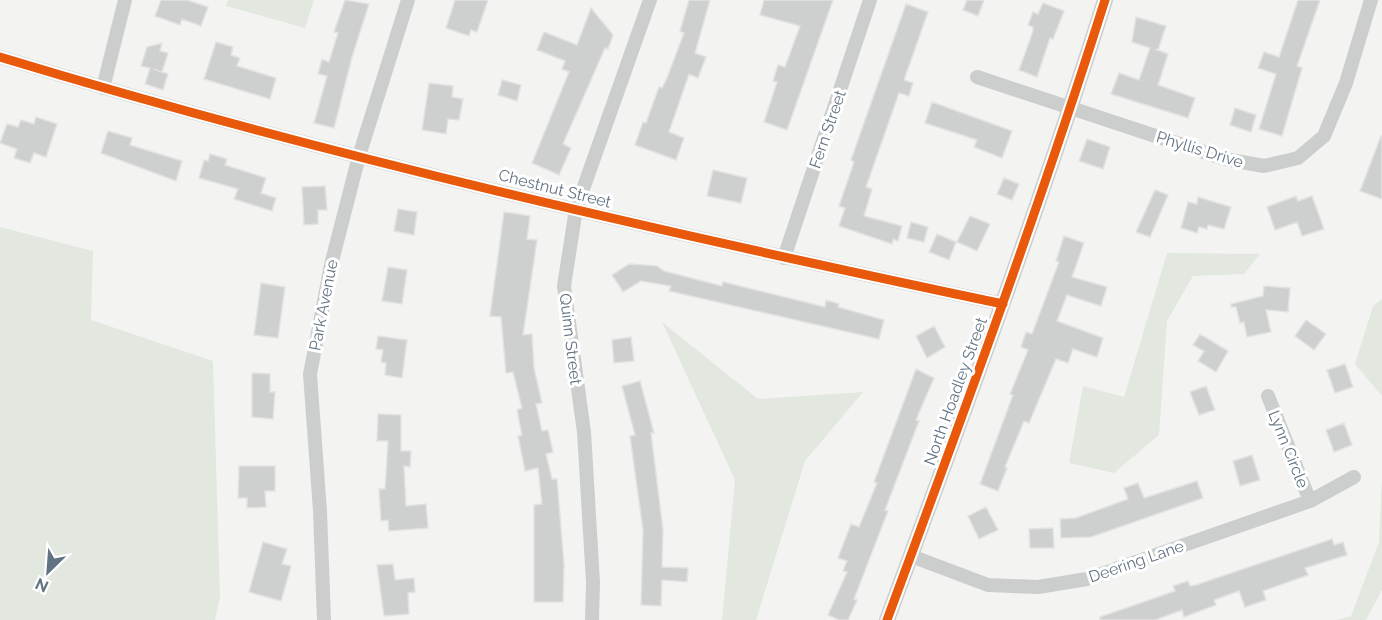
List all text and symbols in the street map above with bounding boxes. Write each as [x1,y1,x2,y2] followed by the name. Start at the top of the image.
[805,87,850,171] street label: Fern Street
[1154,127,1246,172] street label: Phyllis Drive
[497,165,614,212] street label: Chestnut Street
[305,258,342,352] street label: Park Avenue
[555,292,586,387] street label: Quinn Street
[920,314,991,468] street label: North Hoadley Street
[1264,408,1313,491] street label: Lynn Circle
[1086,536,1186,587] street label: Deering Lane
[18,542,78,602] north arrow
[32,574,51,596] text: N

